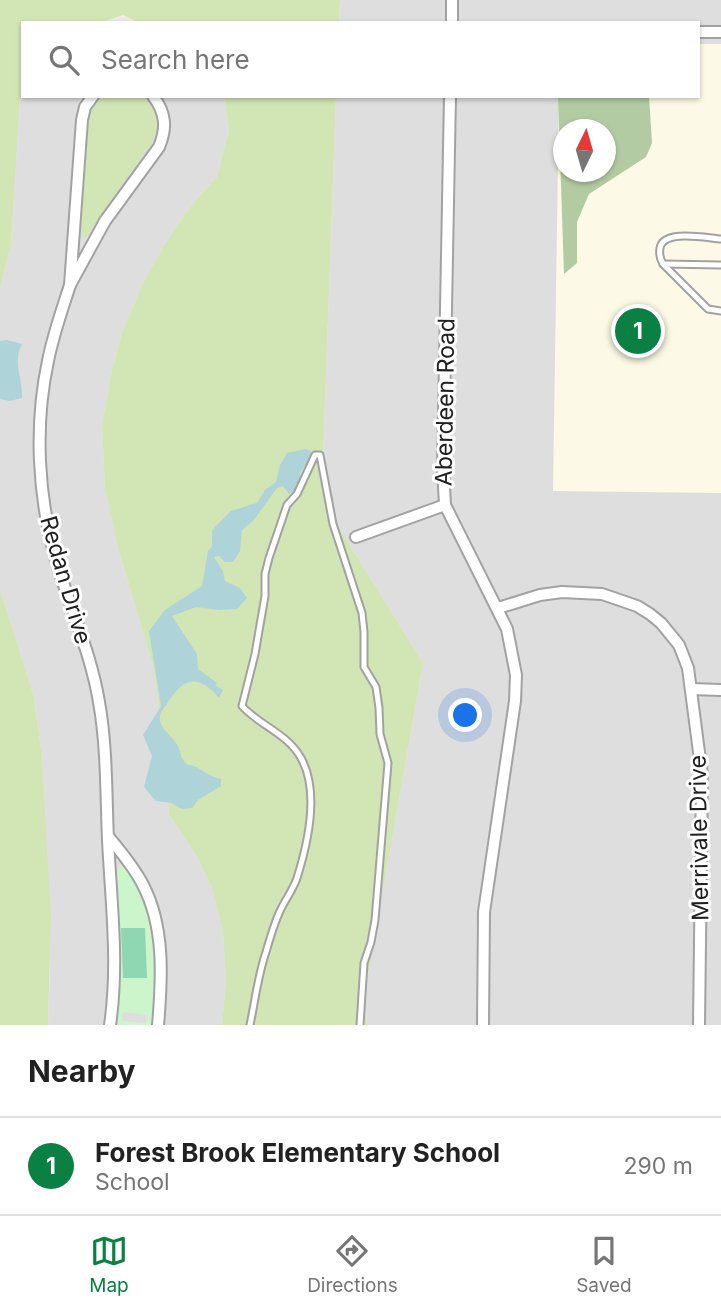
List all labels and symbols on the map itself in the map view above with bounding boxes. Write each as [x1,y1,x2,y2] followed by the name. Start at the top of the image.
[553,119,616,182] north arrow
[615,305,661,357] pin: 1
[430,318,460,486] street label: Aberdeen Road
[34,513,98,647] street label: Redan Drive
[448,698,482,732] your location
[684,755,714,921] street label: Merrivale Drive

